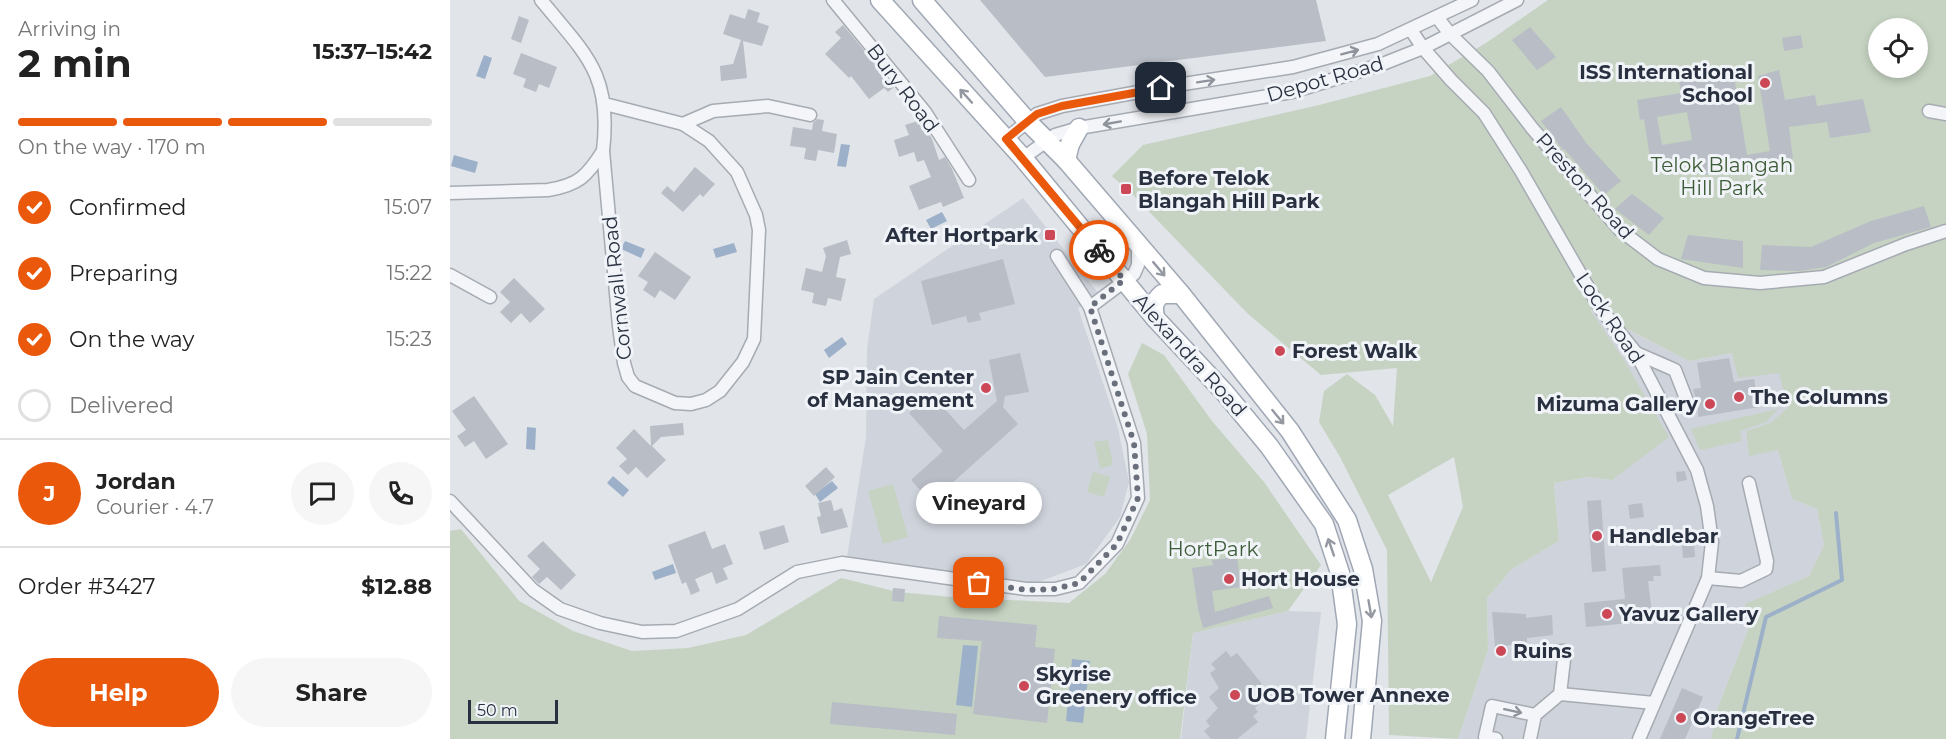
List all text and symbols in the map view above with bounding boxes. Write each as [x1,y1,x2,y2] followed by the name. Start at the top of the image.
[18,17,121,41] text: Arriving in
[1868,18,1928,78] map controls
[1868,18,1928,78] button: locate
[313,38,432,65] text: 15:37–15:42
[18,39,132,87] text: 2 min
[862,39,944,137] street label: Bury Road
[1340,46,1359,57] one-way arrow
[1264,51,1386,107] street label: Depot Road
[1579,60,1753,107] place label: ISS International School
[1135,62,1186,113] pin
[1144,71,1177,104] icon: home
[1196,75,1216,86] one-way arrow
[1758,76,1772,90] marker: ISS International School
[959,89,973,104] one-way arrow
[1102,118,1122,129] one-way arrow
[1531,128,1639,244] street label: Preston Road
[18,135,206,159] text: On the way · 170 m
[1651,153,1793,200] park label: Telok Blangah Hill Park
[1138,166,1320,213] place label: Before Telok Blangah Hill Park
[1119,182,1133,196] marker: Before Telok Blangah Hill Park
[18,191,51,224] icon: check
[69,194,186,221] text: Confirmed
[384,195,432,219] text: 15:07
[598,215,636,361] street label: Cornwall Road
[1069,220,1129,280] courier
[884,223,1039,247] place label: After Hortpark
[1043,228,1057,242] marker: After Hortpark
[1083,234,1116,267] icon: bike
[18,257,51,290] icon: check
[69,260,178,287] text: Preparing
[387,261,432,285] text: 15:22
[1152,261,1166,276] one-way arrow
[1571,268,1649,368] street label: Lock Road
[1128,288,1252,422] street label: Alexandra Road
[18,323,51,356] icon: check
[69,326,194,353] text: On the way
[387,327,432,351] text: 15:23
[1292,339,1418,363] place label: Forest Walk
[1273,344,1287,358] marker: Forest Walk
[807,365,974,412] place label: SP Jain Center of Management
[979,381,993,395] marker: SP Jain Center of Management
[1751,385,1888,409] place label: The Columns
[1732,390,1746,404] marker: The Columns
[69,392,174,419] text: Delivered
[1536,392,1699,416] place label: Mizuma Gallery
[1703,397,1717,411] marker: Mizuma Gallery
[1272,408,1285,424] one-way arrow
[291,462,354,525] button: chat
[369,462,432,525] button: phone
[96,468,176,495] text: Jordan
[44,480,55,507] text: J
[916,481,1042,523] callout: Vineyard
[932,491,1026,515] text: Vineyard
[96,495,214,519] text: Courier · 4.7
[1609,524,1719,548] place label: Handlebar
[1590,529,1604,543] marker: Handlebar
[1168,537,1258,561] park label: HortPark
[1325,538,1336,556] one-way arrow
[953,557,1004,608] pin
[962,566,995,599] icon: bag
[1241,567,1360,591] place label: Hort House
[1222,572,1236,586] marker: Hort House
[18,573,155,600] text: Order #3427
[361,573,432,600] text: $12.88
[1365,598,1376,618] one-way arrow
[1618,602,1760,626] place label: Yavuz Gallery
[1600,607,1614,621] marker: Yavuz Gallery
[1513,639,1572,663] place label: Ruins
[1494,644,1508,658] marker: Ruins
[18,658,219,727] button: Help
[231,658,432,727] button: Share
[1036,662,1197,709] place label: Skyrise Greenery office
[1017,679,1031,693] marker: Skyrise Greenery office
[1247,683,1450,707] place label: UOB Tower Annexe
[1228,688,1242,702] marker: UOB Tower Annexe
[468,697,558,724] scale bar
[477,701,518,720] text: 50 m
[1504,705,1523,717] one-way arrow
[1693,706,1815,730] place label: OrangeTree
[1674,711,1688,725] marker: OrangeTree

